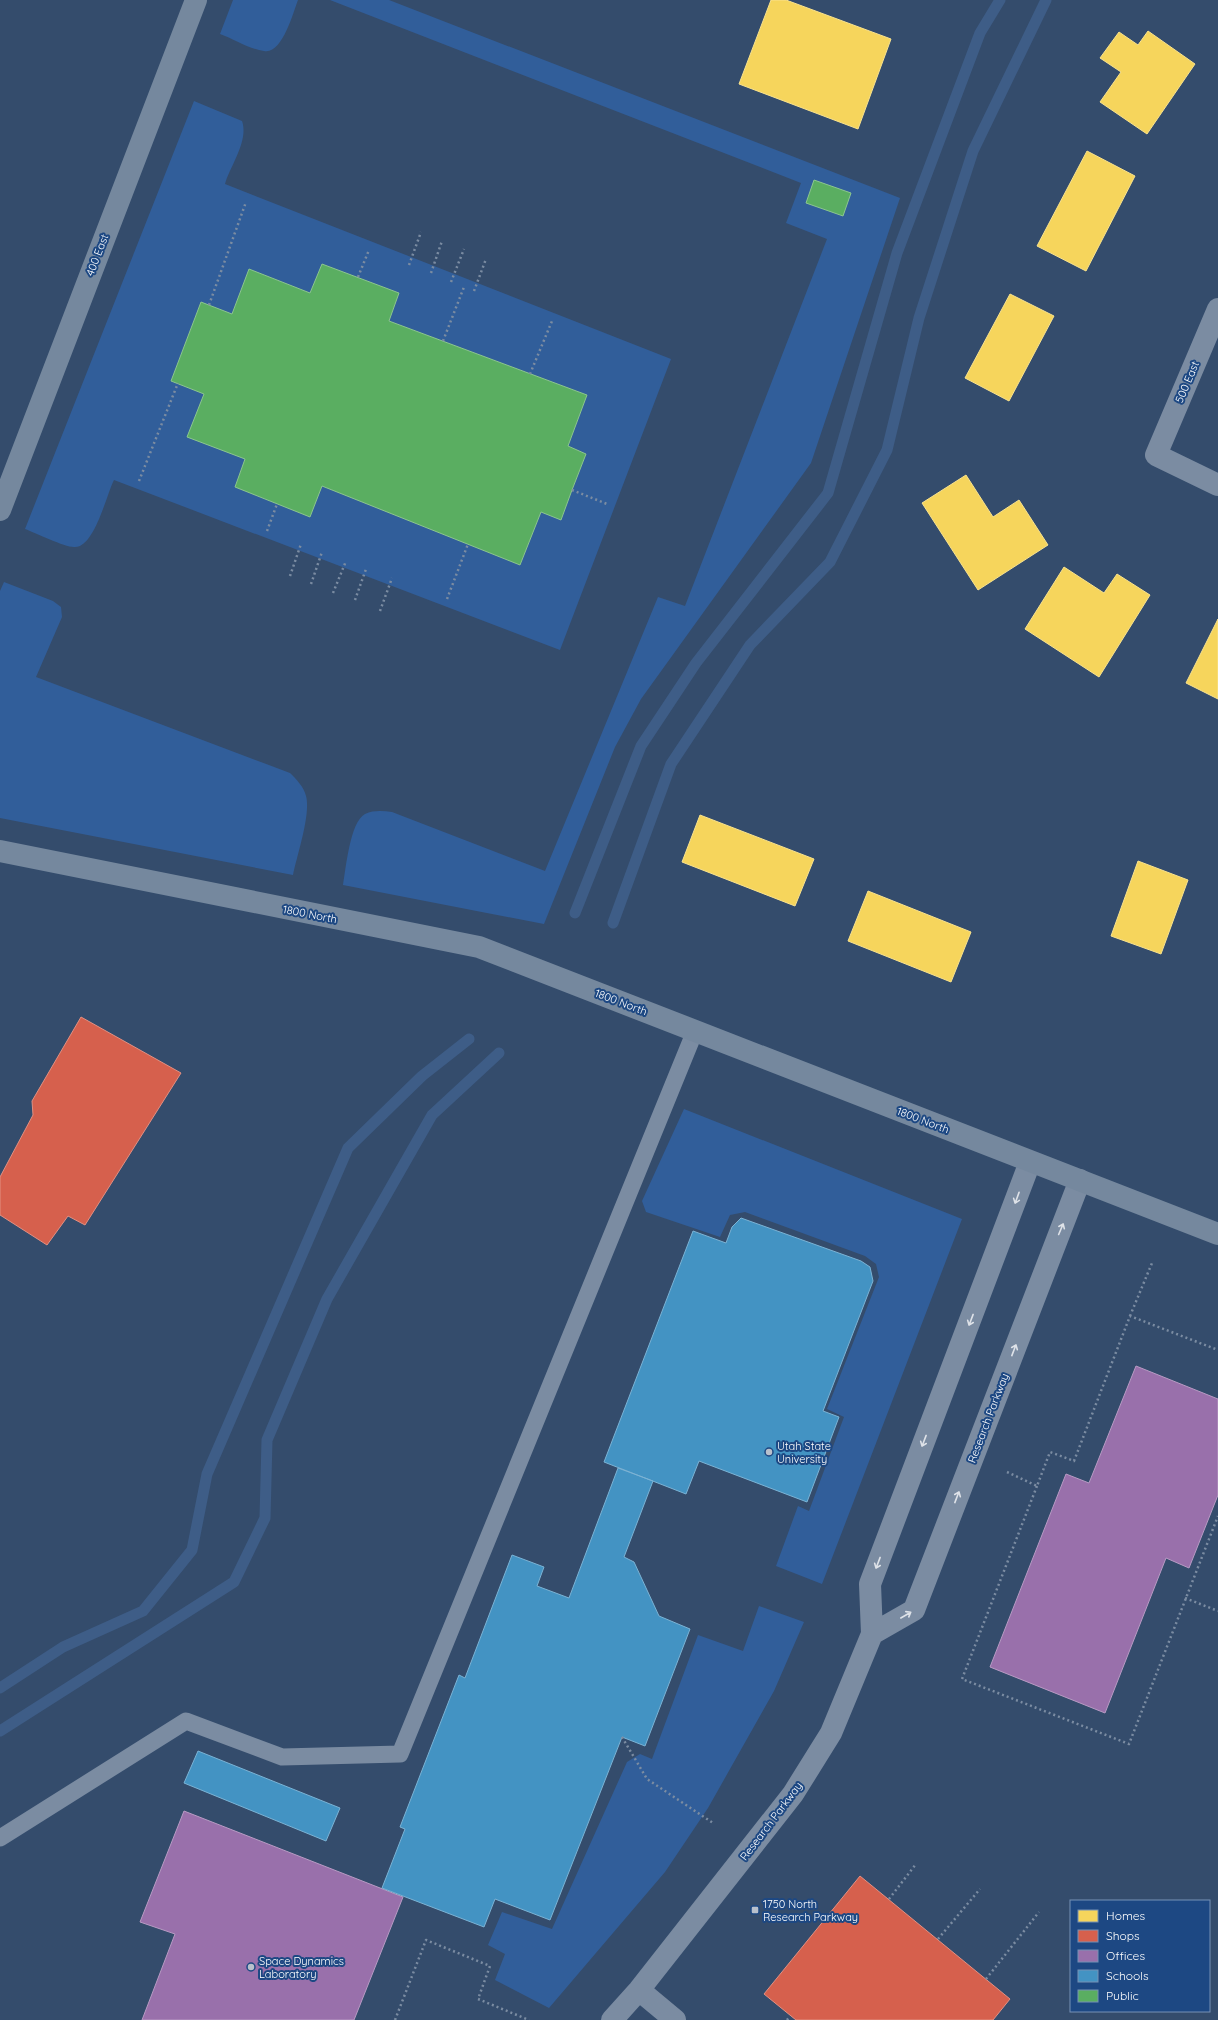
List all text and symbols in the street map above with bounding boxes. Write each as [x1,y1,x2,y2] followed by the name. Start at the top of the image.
[83,232,111,278] street label: 400 East
[1172,359,1202,405] street label: 500 East
[282,902,338,926] street label: 1800 North
[593,986,649,1018] street label: 1800 North
[895,1104,951,1136] street label: 1800 North
[1013,1192,1020,1205] one-way arrow
[1058,1223,1066,1235] one-way arrow
[966,1313,974,1325] one-way arrow
[1011,1344,1019,1356] one-way arrow
[964,1371,1012,1465] street label: Research Parkway
[920,1435,928,1447] one-way arrow
[777,1439,831,1466] place label: Utah State University
[764,1447,774,1457] marker: Utah State University
[954,1492,962,1504] one-way arrow
[873,1556,881,1568] one-way arrow
[900,1610,912,1618] one-way arrow
[737,1779,805,1863] street label: Research Parkway
[763,1897,858,1924] place label: 1750 North Research Parkway
[1070,1900,1210,2012] legend
[750,1905,760,1915] marker: 1750 North Research Parkway
[1106,1908,1146,1923] text: Homes
[1106,1928,1140,1943] text: Shops
[1106,1948,1145,1963] text: Offices
[259,1954,344,1981] place label: Space Dynamics Laboratory
[246,1962,256,1972] marker: Space Dynamics Laboratory
[1106,1968,1149,1983] text: Schools
[1106,1988,1139,2003] text: Public

